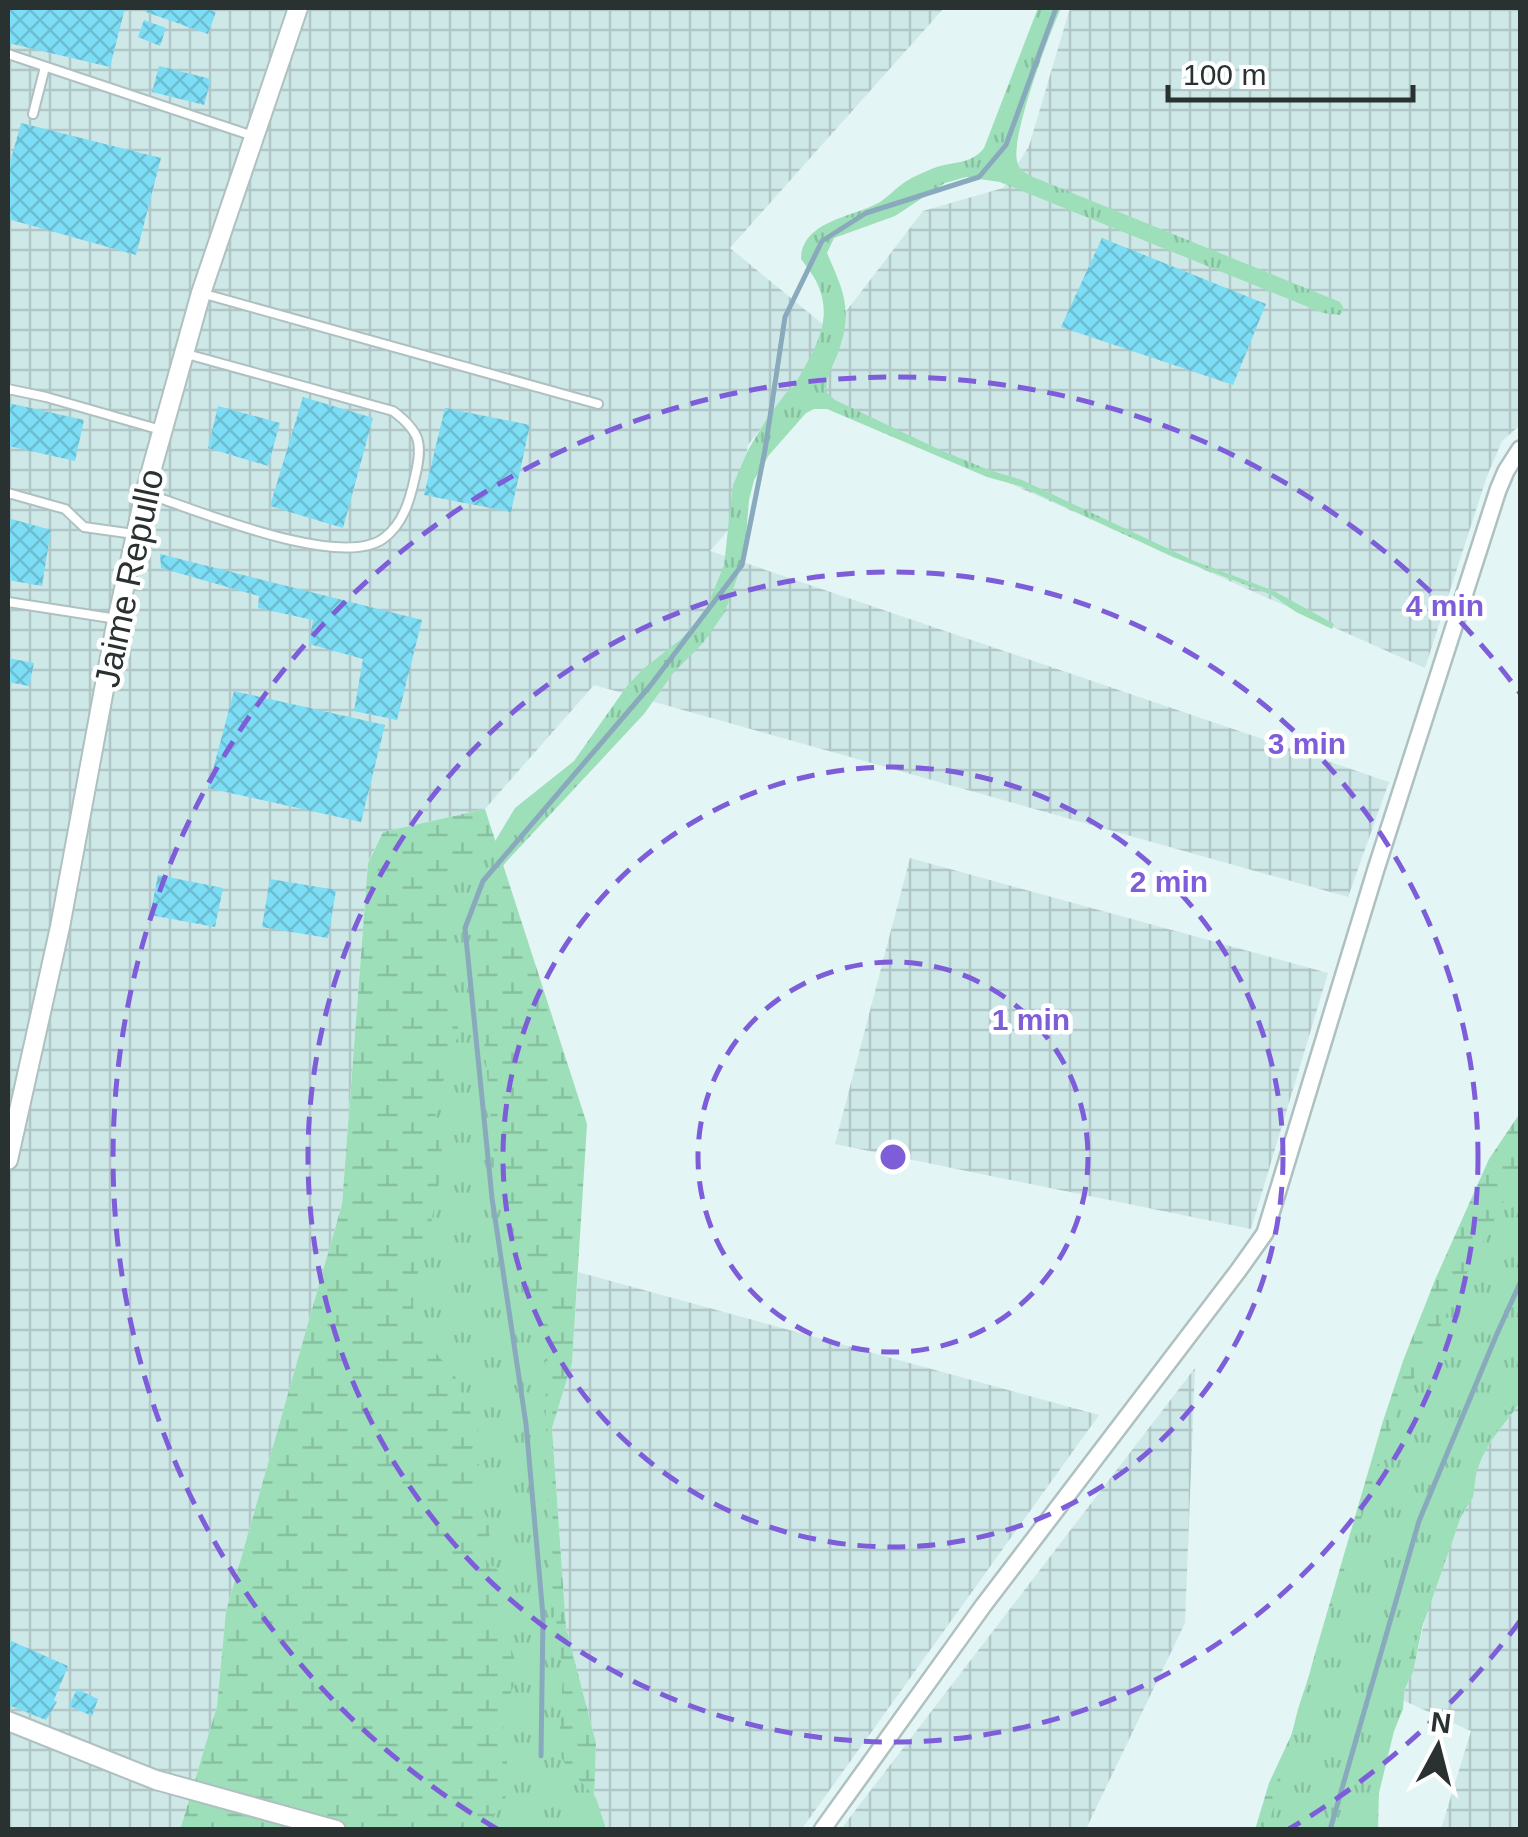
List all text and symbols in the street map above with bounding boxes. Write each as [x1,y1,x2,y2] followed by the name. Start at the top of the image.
[1168,40,1413,102] scale bar
[1183,58,1266,91] text: 100 m
[86,465,171,690] street label: Jaime Repullo
[1406,589,1484,622] text: 4 min
[1268,727,1346,760] text: 3 min
[1130,865,1208,898] text: 2 min
[992,1003,1070,1036] text: 1 min
[875,1139,911,1175] centre of rings
[1388,1697,1488,1797] north arrow
[1429,1706,1453,1739] text: N

